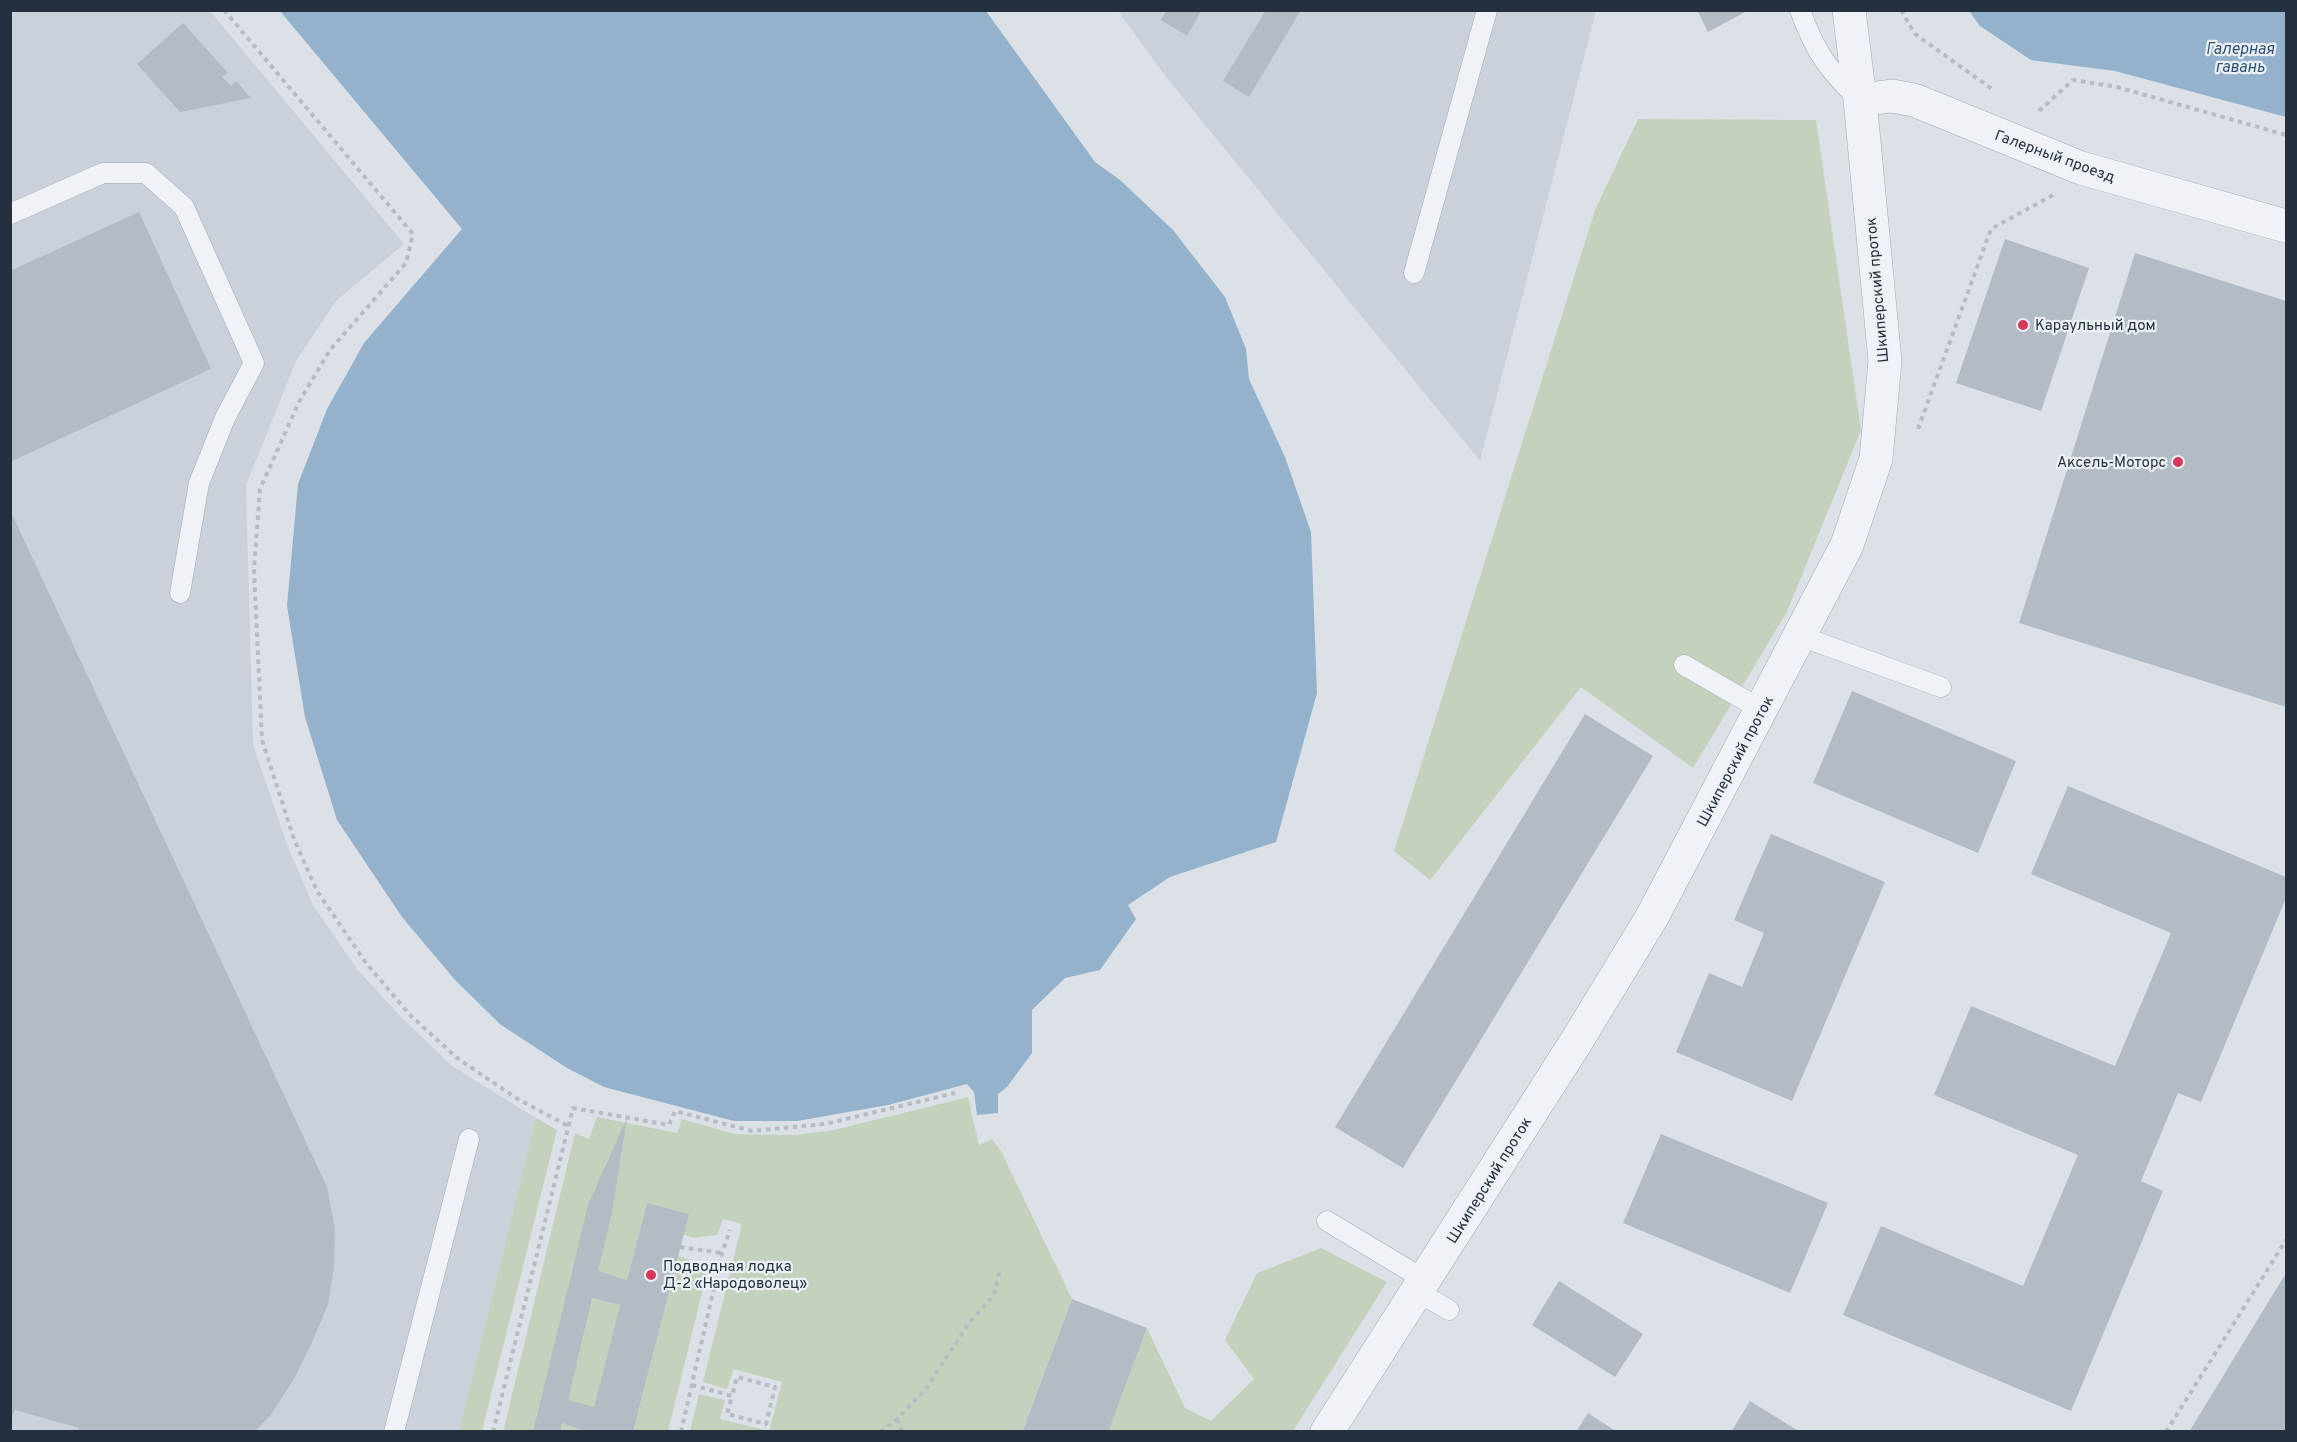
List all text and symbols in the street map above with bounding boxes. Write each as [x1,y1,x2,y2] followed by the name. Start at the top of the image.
[2206,40,2275,78] water label: Галерная гавань
[1992,127,2117,188] street label: Галерный проезд
[1863,216,1894,363] street label: Шкиперский проток
[2035,317,2156,336] place label: Караульный дом
[2016,318,2030,332] marker: Караульный дом
[2057,454,2166,473] place label: Аксель-Моторс
[2171,455,2185,469] marker: Аксель-Моторс
[1694,693,1779,831] street label: Шкиперский проток
[1444,1114,1537,1248] street label: Шкиперский проток
[663,1258,807,1294] place label: Подводная лодка Д-2 «Народоволец»
[644,1268,658,1282] marker: Подводная лодка Д-2 «Народоволец»

